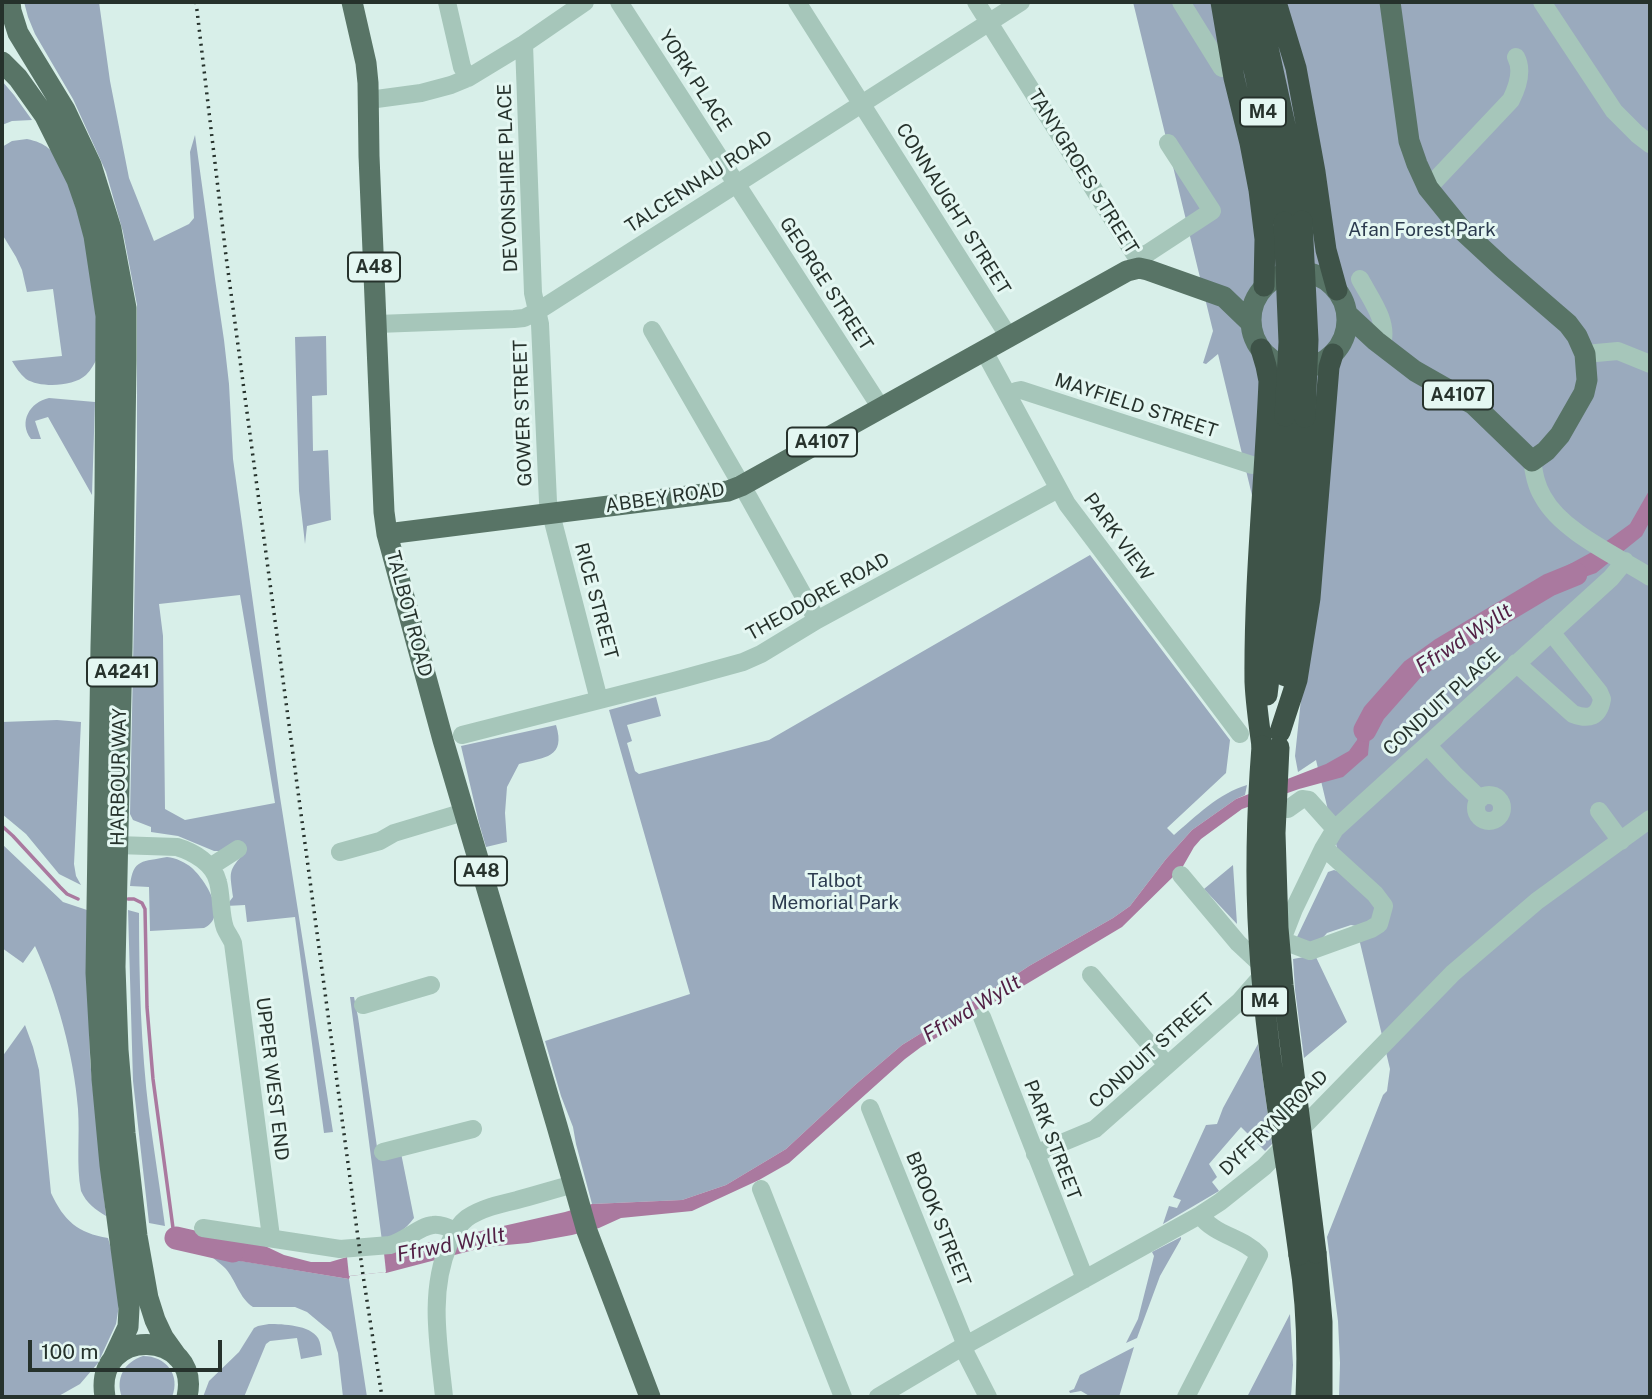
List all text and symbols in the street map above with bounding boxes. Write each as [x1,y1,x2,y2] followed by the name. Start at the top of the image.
[654,26,736,136] street label: YORK PLACE
[493,83,523,273] street label: DEVONSHIRE PLACE
[1023,85,1143,259] street label: TANYGROES STREET
[1240,98,1286,127] road number: M4
[891,119,1015,299] street label: CONNAUGHT STREET
[621,126,777,238] street label: TALCENNAU ROAD
[774,213,878,355] street label: GEORGE STREET
[1348,219,1496,241] park label: Afan Forest Park
[348,253,400,282] road number: A48
[509,339,537,487] street label: GOWER STREET
[1052,369,1220,443] street label: MAYFIELD STREET
[1423,380,1493,410] road number: A4107
[787,428,857,457] road number: A4107
[604,478,726,518] street label: ABBEY ROAD
[1079,489,1157,585] street label: PARK VIEW
[570,540,622,662] street label: RICE STREET
[742,548,894,646] street label: THEODORE ROAD
[381,549,437,679] street label: TALBOT ROAD
[1411,599,1517,679] water label: Ffrwd Wyllt
[1379,643,1505,761] street label: CONDUIT PLACE
[87,658,157,686] road number: A4241
[106,708,132,846] street label: HARBOUR WAY
[455,856,507,886] road number: A48
[771,870,899,914] park label: Talbot Memorial Park
[918,970,1026,1048] water label: Ffrwd Wyllt
[1242,986,1288,1016] road number: M4
[1085,989,1219,1113] street label: CONDUIT STREET
[251,996,293,1162] street label: UPPER WEST END
[1215,1065,1333,1181] street label: DYFFRYN ROAD
[1019,1077,1085,1203] street label: PARK STREET
[901,1149,975,1289] street label: BROOK STREET
[395,1222,507,1268] water label: Ffrwd Wyllt
[32,1326,226,1370] scale bar
[41,1339,98,1364] text: 100 m

